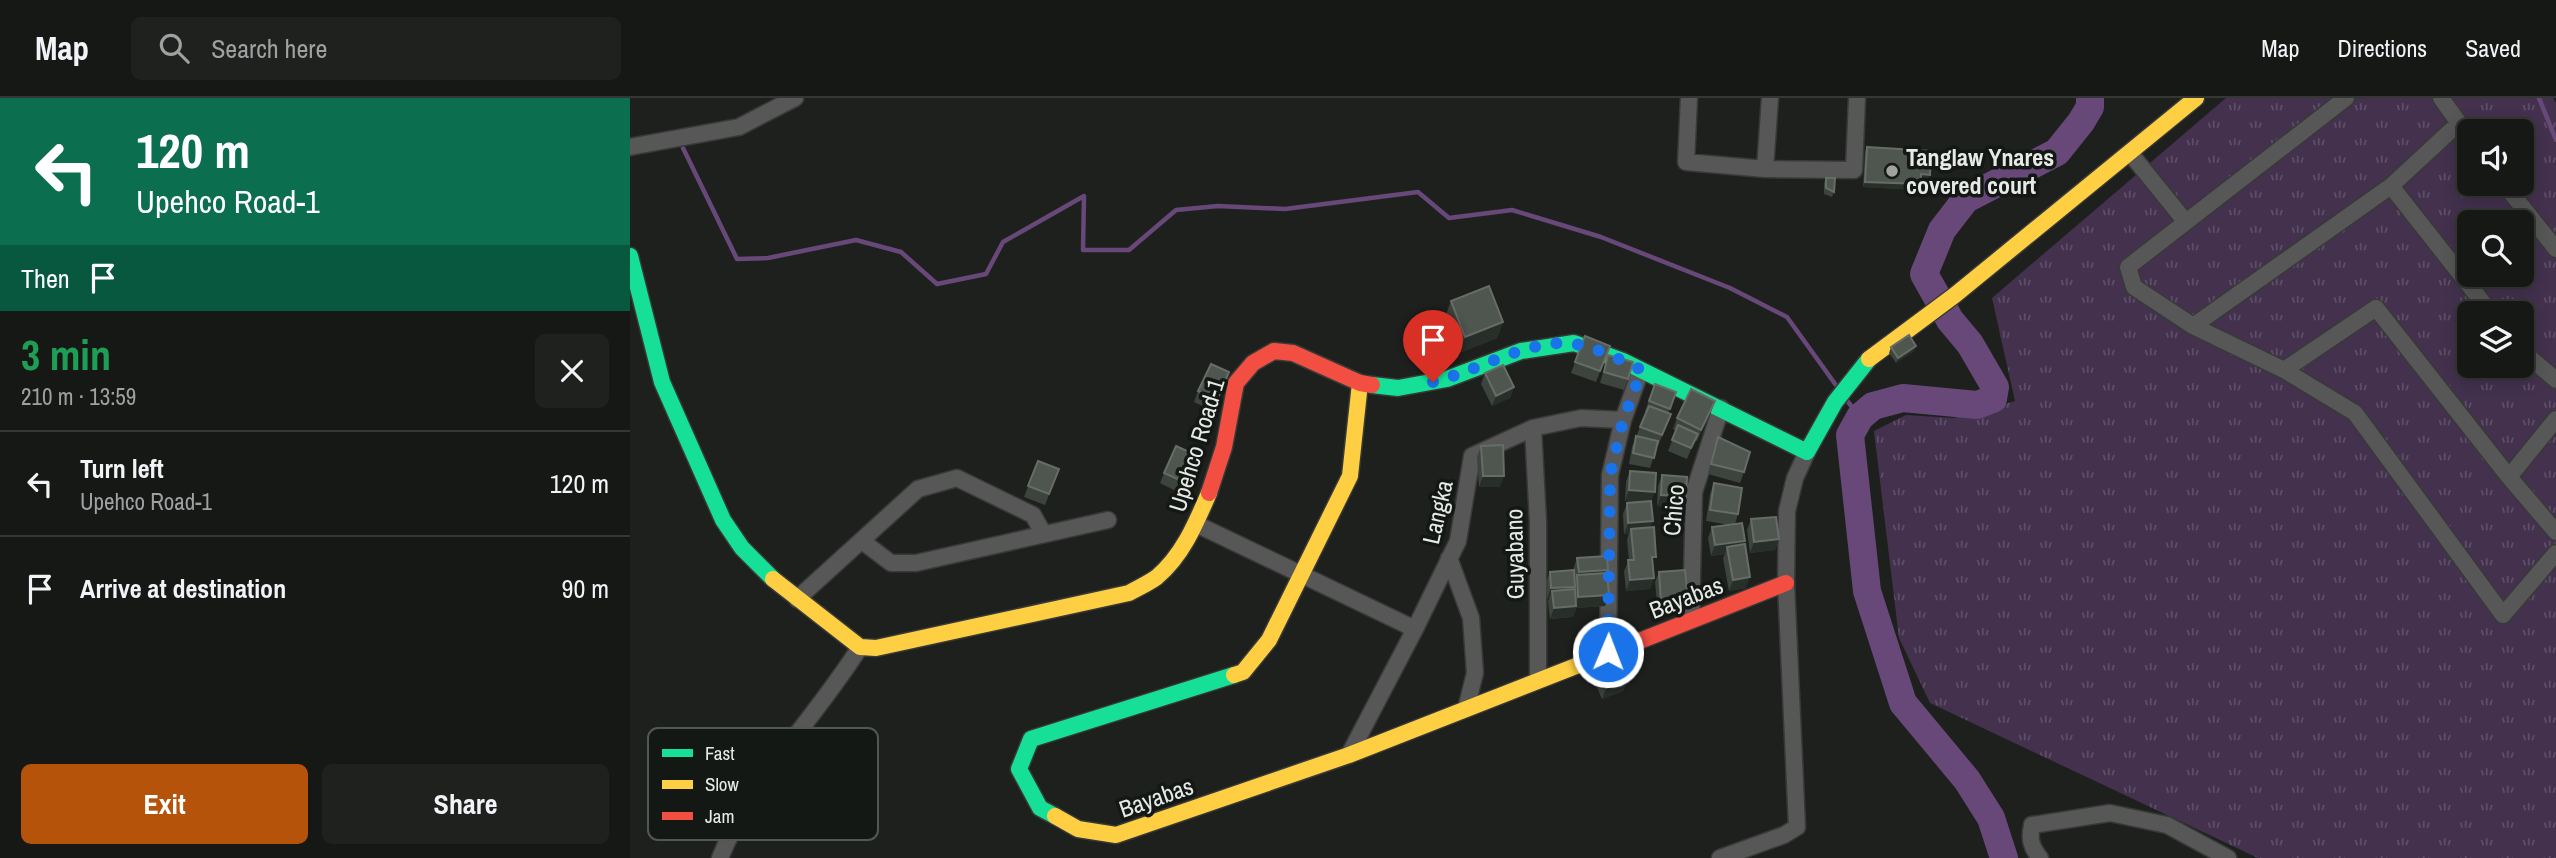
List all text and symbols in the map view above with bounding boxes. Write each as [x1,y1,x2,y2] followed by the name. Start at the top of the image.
[131,17,621,80] search box
[35,26,89,70] text: Map
[155,29,193,67] icon: search
[211,31,327,66] text: Search here
[2261,32,2299,64] text: Map
[2337,32,2427,64] text: Directions
[2465,32,2521,64] text: Saved
[136,117,250,183] text: 120 m
[2457,119,2534,378] map controls
[2457,119,2534,196] button: sound
[21,126,112,217] icon: left
[1906,141,2054,201] place label: Tanglaw Ynares covered court
[1884,163,1900,179] marker: Tanglaw Ynares covered court
[136,180,320,223] text: Upehco Road-1
[2457,210,2534,287] button: search
[84,259,122,297] icon: arrive
[21,261,70,296] text: Then
[2457,301,2534,378] button: layers
[1403,310,1463,382] pin
[1414,321,1452,359] icon: arrive
[21,327,111,383] text: 3 min
[535,334,609,408] button: close
[1161,374,1231,516] street label: Upehco Road-1
[21,381,136,412] text: 210 m · 13:59
[80,451,164,486] text: Turn left
[21,465,59,503] icon: left
[550,466,609,501] text: 120 m
[1414,477,1460,547] street label: Langka
[1655,483,1691,537] street label: Chico
[80,486,212,517] text: Upehco Road-1
[1497,508,1531,600] street label: Guyabano
[1645,568,1727,626] street label: Bayabas
[21,570,59,608] icon: arrive
[80,571,286,606] text: Arrive at destination
[562,571,609,606] text: 90 m
[1571,615,1645,689] position arrow
[648,728,878,840] legend
[705,740,735,766] text: Fast
[21,764,308,844] button: Exit
[322,764,609,844] button: Share
[1115,769,1197,825] street label: Bayabas
[705,771,740,797] text: Slow
[705,803,734,829] text: Jam

